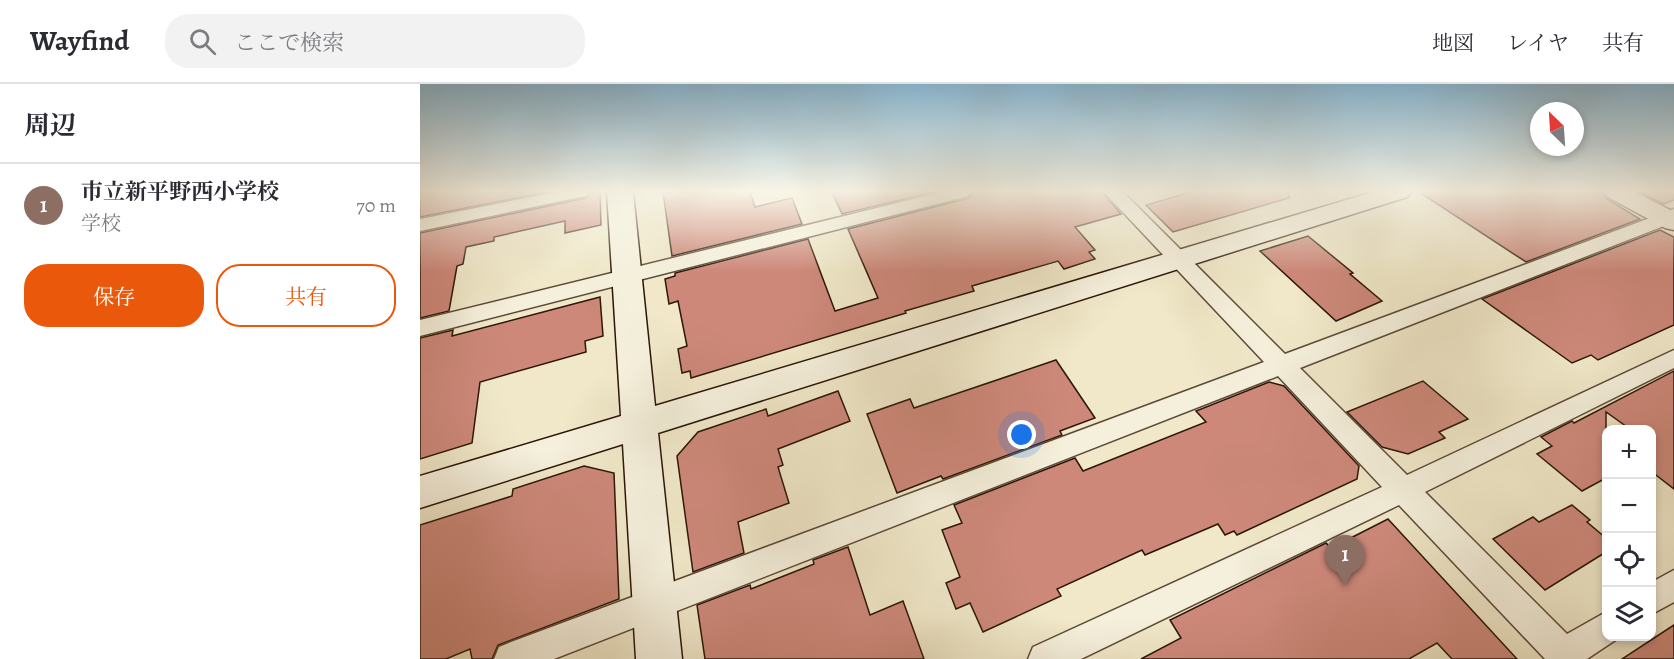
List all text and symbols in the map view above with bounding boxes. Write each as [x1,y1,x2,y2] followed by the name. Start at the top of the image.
[165,14,585,68] search box
[30,22,129,60] text: Wayfind
[186,25,219,58] icon: search
[234,28,344,58] text: ここで検索
[1432,29,1474,57] text: 地図
[1507,29,1569,57] text: レイヤ
[1602,29,1644,57] text: 共有
[1530,102,1584,156] north arrow
[24,108,76,143] text: 周辺
[81,177,279,207] text: 市立新平野西小学校
[40,192,47,219] text: 1
[356,192,396,219] text: 70 m
[81,210,121,237] text: 学校
[24,264,204,327] button: 保存
[216,264,396,327] button: 共有
[1007,420,1036,449] your location
[1602,425,1656,641] map controls
[1602,425,1656,479] button: +
[1602,479,1656,533] button: −
[1602,533,1656,587] button: locate
[1326,536,1364,585] pin: 1
[1602,587,1656,641] button: layers

